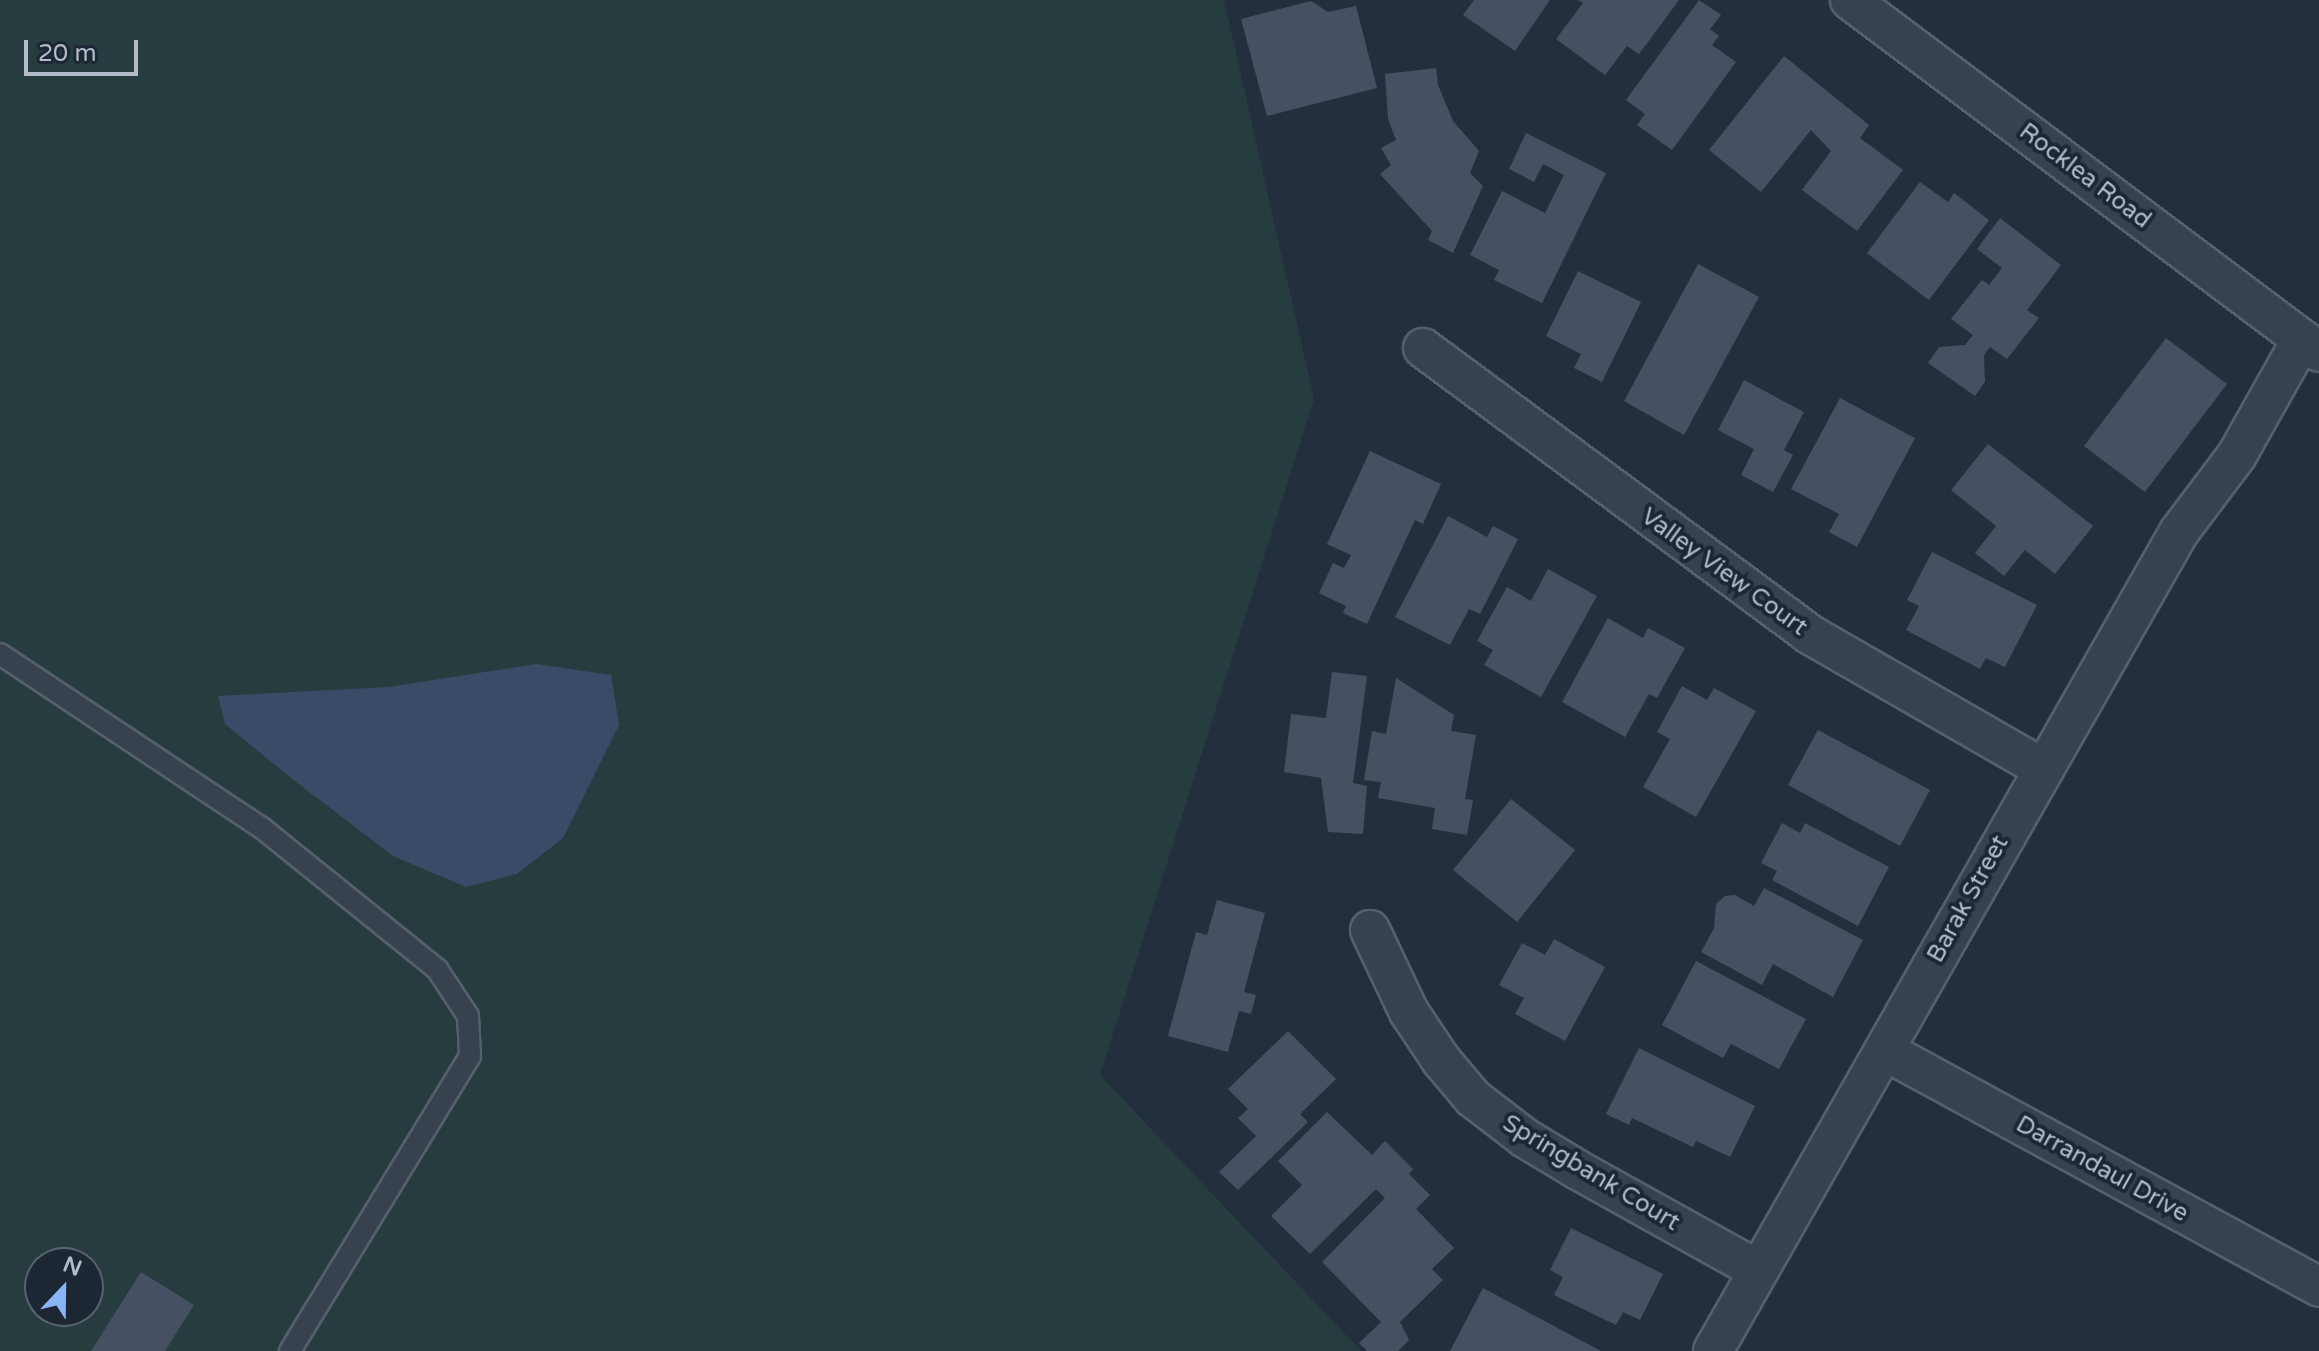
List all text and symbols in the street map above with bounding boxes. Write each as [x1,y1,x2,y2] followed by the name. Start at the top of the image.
[28,24,142,74] scale bar
[38,39,96,68] text: 20 m
[2014,117,2156,235] street label: Rocklea Road
[1635,502,1813,642] street label: Valley View Court
[1921,830,2015,968] street label: Barak Street
[1497,1109,1685,1237] street label: Springbank Court
[2011,1110,2193,1228] street label: Darrandaul Drive
[24,1247,104,1327] north arrow
[59,1251,85,1282] text: N

